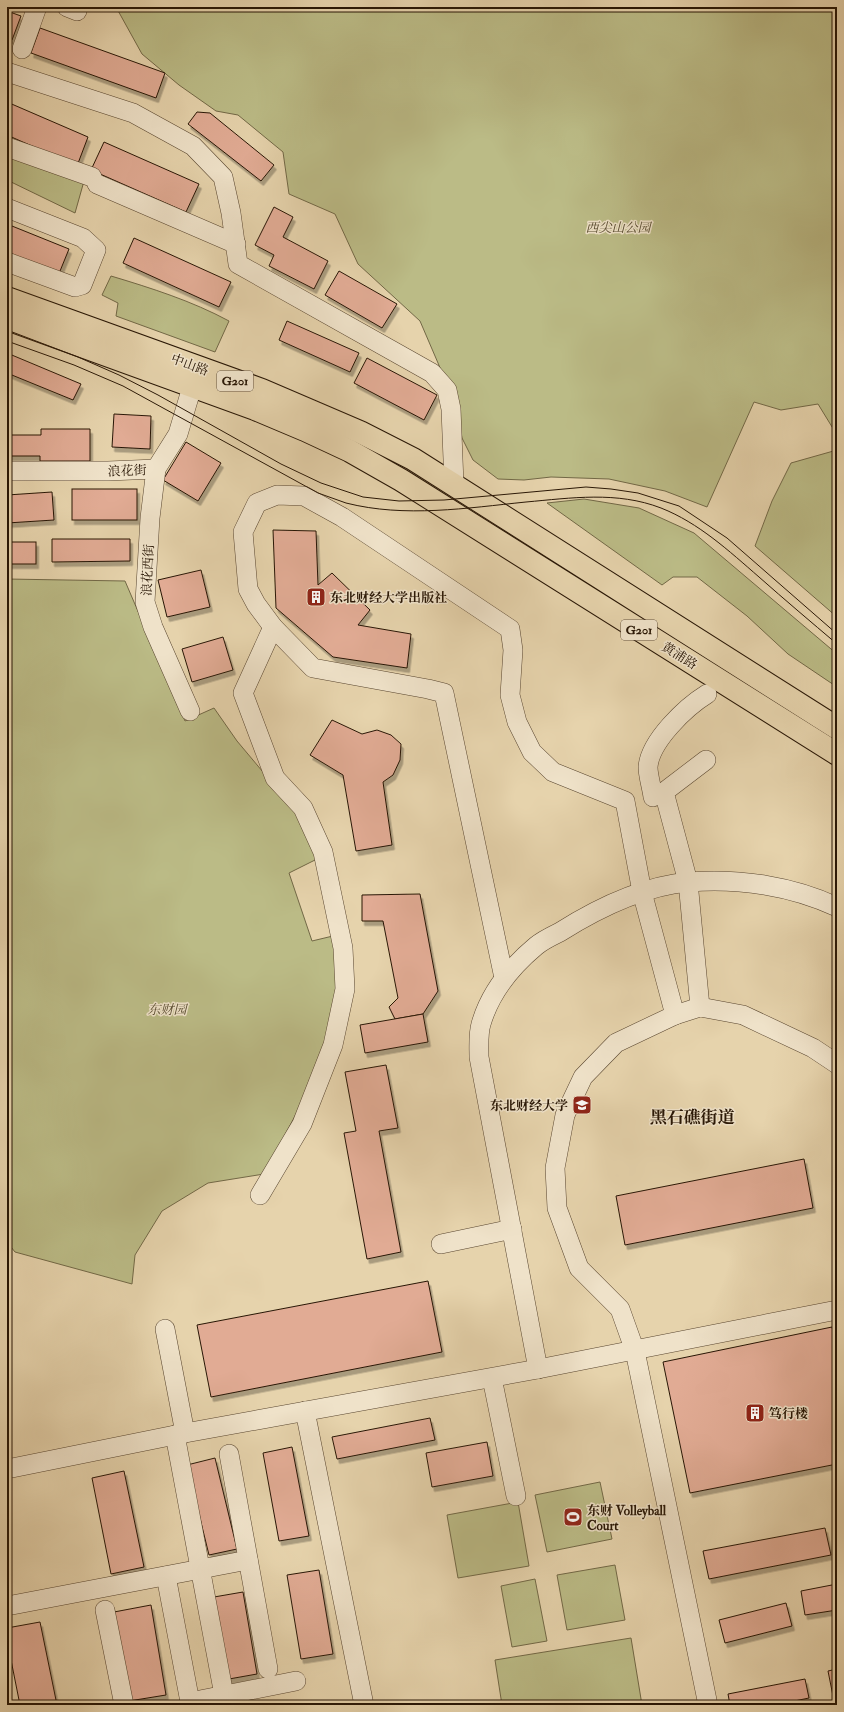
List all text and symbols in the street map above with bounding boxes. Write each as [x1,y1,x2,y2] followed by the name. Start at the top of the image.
[585,220,652,236] park label: 西尖山公园
[169,351,211,379] street label: 中山路
[217,371,253,391] road number: G201
[107,462,147,480] street label: 浪花街
[139,544,157,596] street label: 浪花西街
[305,586,327,608] building icon: 东北财经大学出版社
[330,590,447,606] place label: 东北财经大学出版社
[621,620,657,640] road number: G201
[659,639,700,673] street label: 黄浦路
[147,1002,188,1018] park label: 东财园
[571,1094,593,1116] school or university icon: 东北财经大学
[490,1098,568,1114] place label: 东北财经大学
[650,1107,735,1128] district label: 黑石礁街道
[744,1402,766,1424] building icon: 笃行楼
[769,1406,808,1422] place label: 笃行楼
[587,1503,667,1534] place label: 东财 Volleyball Court
[562,1506,584,1528] sports icon: 东财 Volleyball Court

